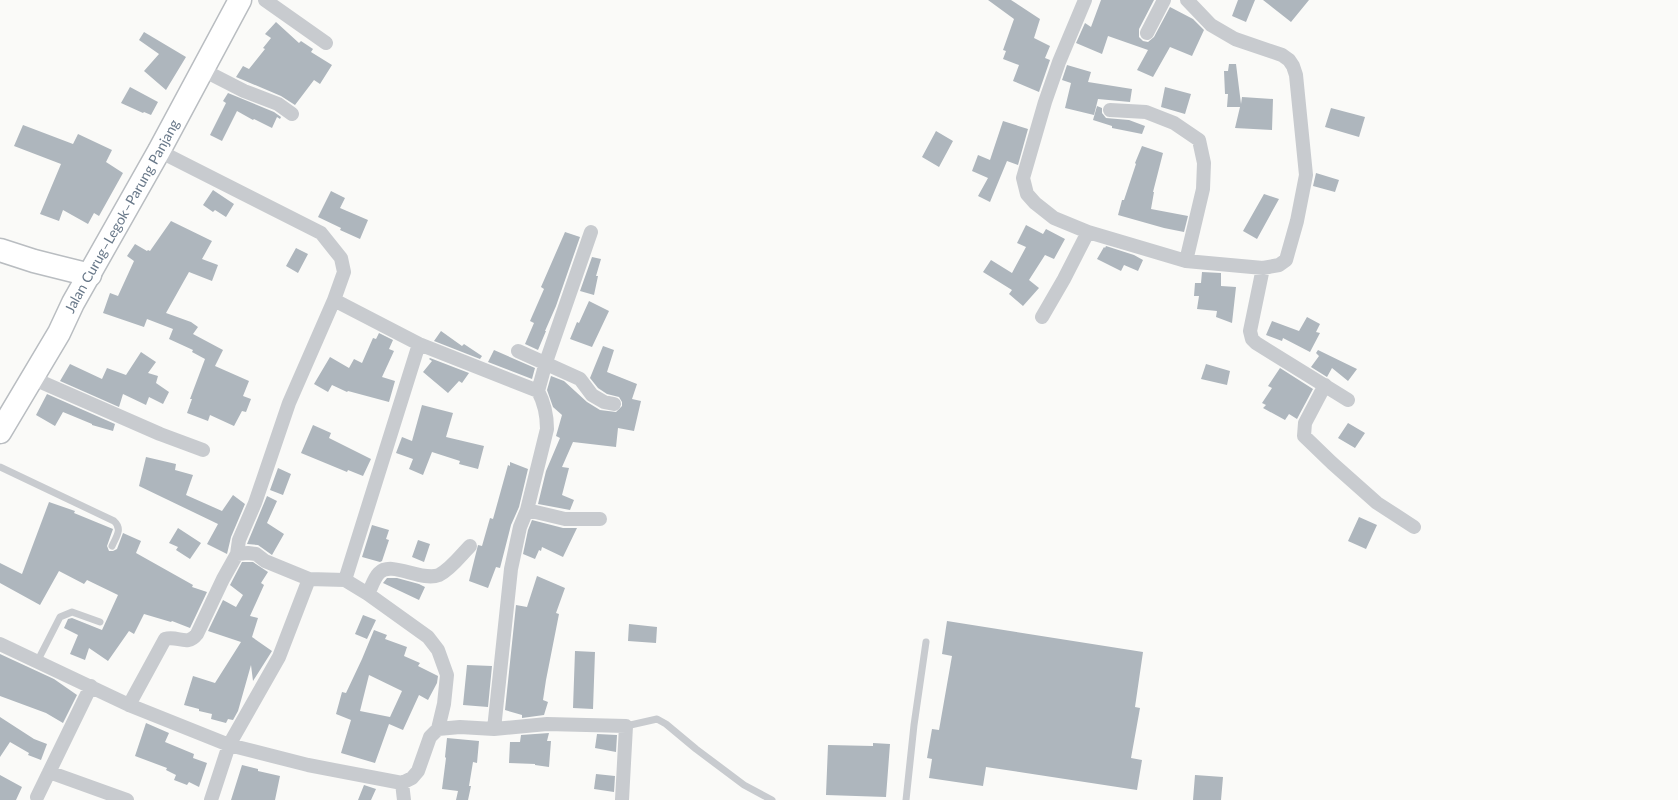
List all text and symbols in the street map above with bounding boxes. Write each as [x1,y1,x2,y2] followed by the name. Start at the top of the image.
[61,116,182,315] street label: Jalan Curug–Legok–Parung Panjang

